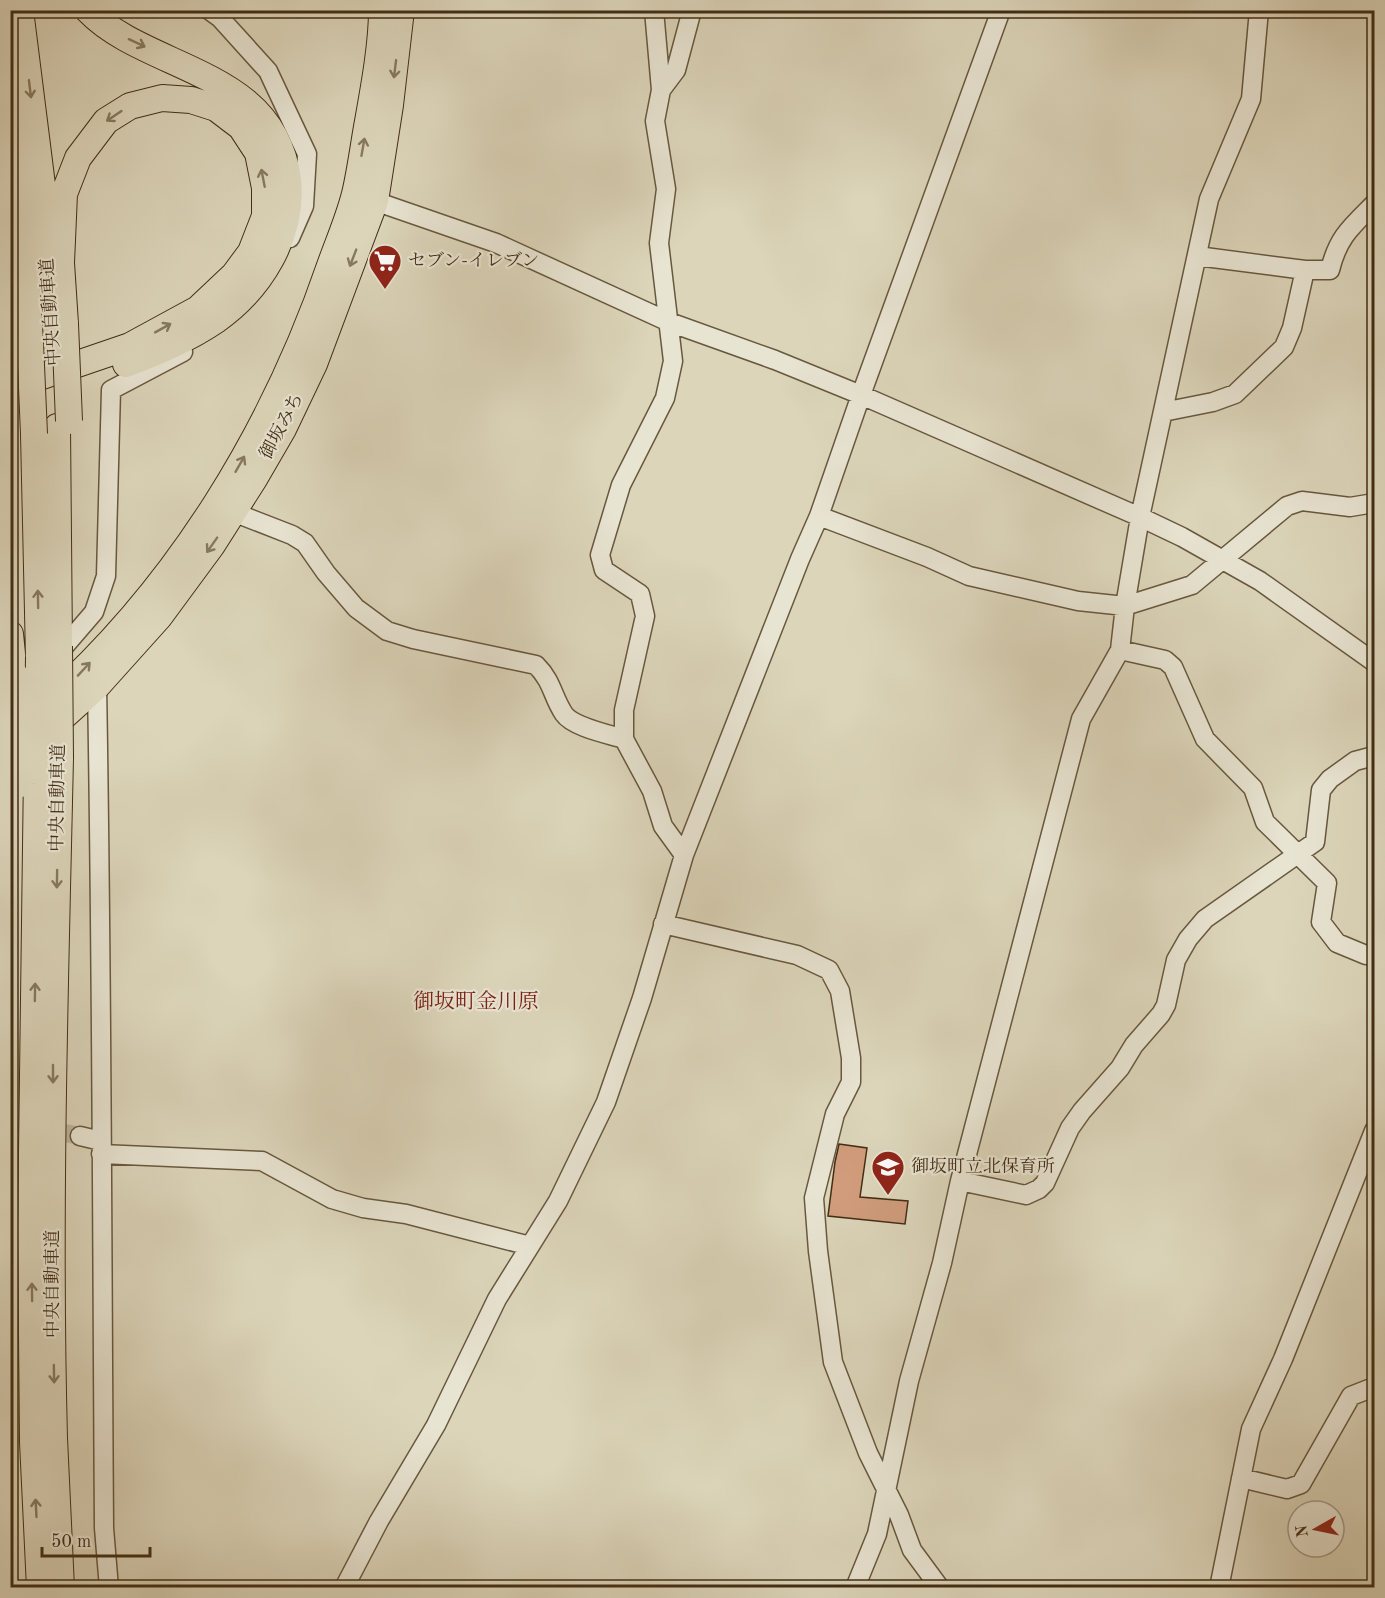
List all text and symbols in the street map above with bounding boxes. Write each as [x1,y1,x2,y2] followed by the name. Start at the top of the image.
[127,38,145,49] one-way arrow
[389,58,400,78] one-way arrow
[25,79,36,99] one-way arrow
[106,110,123,122] one-way arrow
[358,138,369,157] one-way arrow
[256,169,268,188] one-way arrow
[367,243,403,290] supermarket icon: セブン-イレブン
[347,248,358,267] one-way arrow
[408,251,539,270] place label: セブン-イレブン
[36,258,64,367] street label: 中央自動車道
[154,322,171,334] one-way arrow
[255,389,307,462] street label: 御坂みち
[234,456,246,473] one-way arrow
[206,536,218,553] one-way arrow
[32,589,44,609] one-way arrow
[77,662,91,677] one-way arrow
[46,744,68,852] street label: 中央自動車道
[51,869,63,889] one-way arrow
[29,983,41,1003] one-way arrow
[413,990,539,1013] district label: 御坂町金川原
[47,1064,59,1084] one-way arrow
[870,1149,906,1196] school or university icon: 御坂町立北保育所
[911,1156,1055,1176] place label: 御坂町立北保育所
[42,1230,62,1338] street label: 中央自動車道
[26,1283,38,1303] one-way arrow
[48,1364,60,1384] one-way arrow
[31,1499,42,1519] one-way arrow
[1286,1499,1346,1559] north arrow
[42,1520,150,1558] scale bar
[1294,1523,1312,1538] text: N
[51,1533,91,1551] text: 50 m

